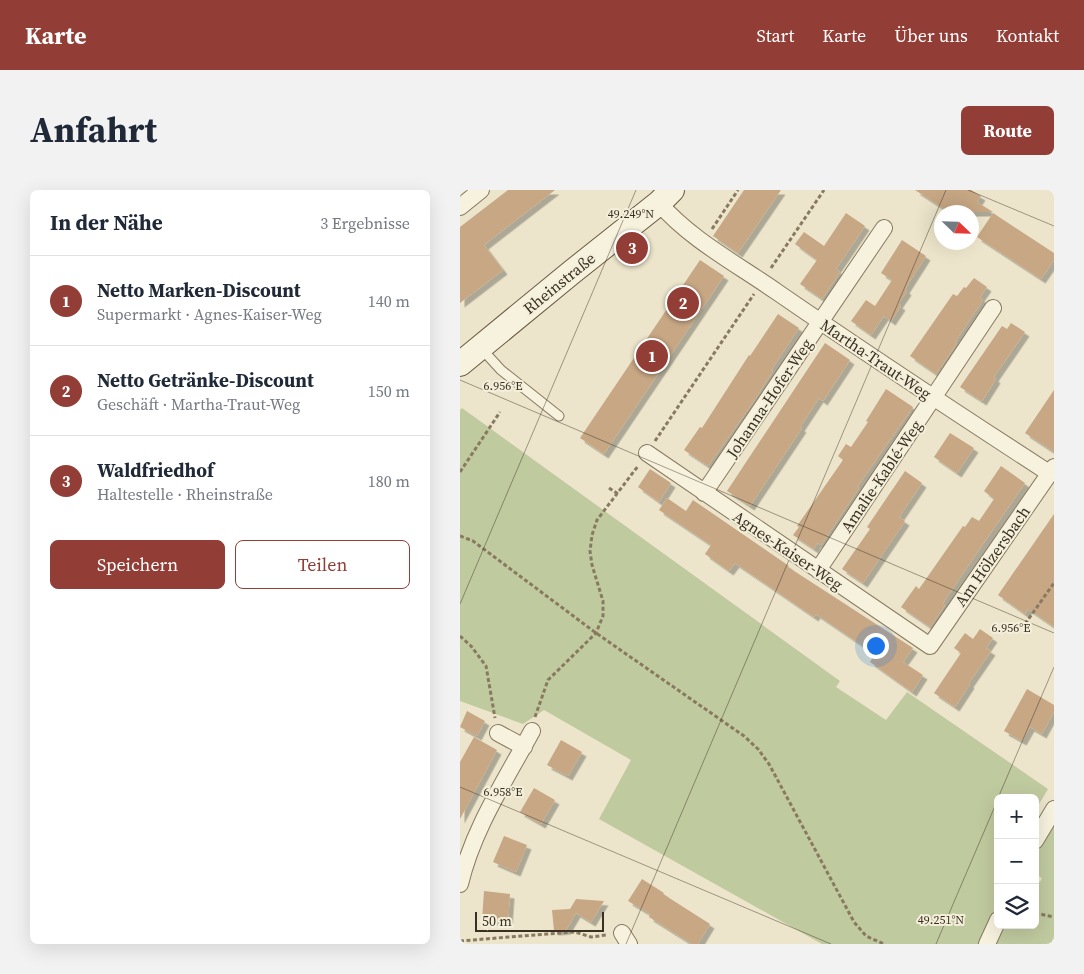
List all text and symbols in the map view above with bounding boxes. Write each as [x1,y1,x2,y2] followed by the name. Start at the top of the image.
[25,19,86,52] text: Karte
[757,23,794,48] text: Start
[822,23,866,48] text: Karte
[894,23,968,48] text: Über uns
[996,23,1059,48] text: Kontakt
[30,106,157,154] text: Anfahrt
[961,106,1054,155] button: Route
[934,205,979,250] north arrow
[608,206,654,222] text: 49.249°N
[50,208,163,237] text: In der Nähe
[320,212,410,234] text: 3 Ergebnisse
[616,229,648,267] pin: 3
[518,247,600,319] street label: Rheinstraße
[97,277,301,303] text: Netto Marken-Discount
[667,284,699,322] pin: 2
[62,290,70,312] text: 1
[368,290,410,312] text: 140 m
[97,303,322,325] text: Supermarkt · Agnes-Kaiser-Weg
[816,314,936,404] street label: Martha-Traut-Weg
[720,334,817,463] street label: Johanna-Hofer-Weg
[636,337,668,375] pin: 1
[97,367,314,393] text: Netto Getränke-Discount
[484,378,522,394] text: 6.956°E
[62,380,70,402] text: 2
[368,380,410,402] text: 150 m
[97,393,300,415] text: Geschäft · Martha-Traut-Weg
[835,415,927,537] street label: Amalie-Kablé-Weg
[97,457,214,483] text: Waldfriedhof
[62,470,70,492] text: 3
[368,470,410,492] text: 180 m
[97,483,273,505] text: Haltestelle · Rheinstraße
[949,501,1035,611] street label: Am Hölzersbach
[729,505,847,595] street label: Agnes-Kaiser-Weg
[50,540,225,589] button: Speichern
[235,540,410,589] button: Teilen
[992,620,1030,636] text: 6.956°E
[863,633,889,659] your location
[484,784,522,800] text: 6.958°E
[994,794,1039,929] map controls
[994,794,1039,839] button: +
[994,839,1039,884] button: −
[994,884,1039,929] button: layers
[475,909,604,932] scale bar
[482,911,512,931] text: 50 m
[918,912,964,928] text: 49.251°N

